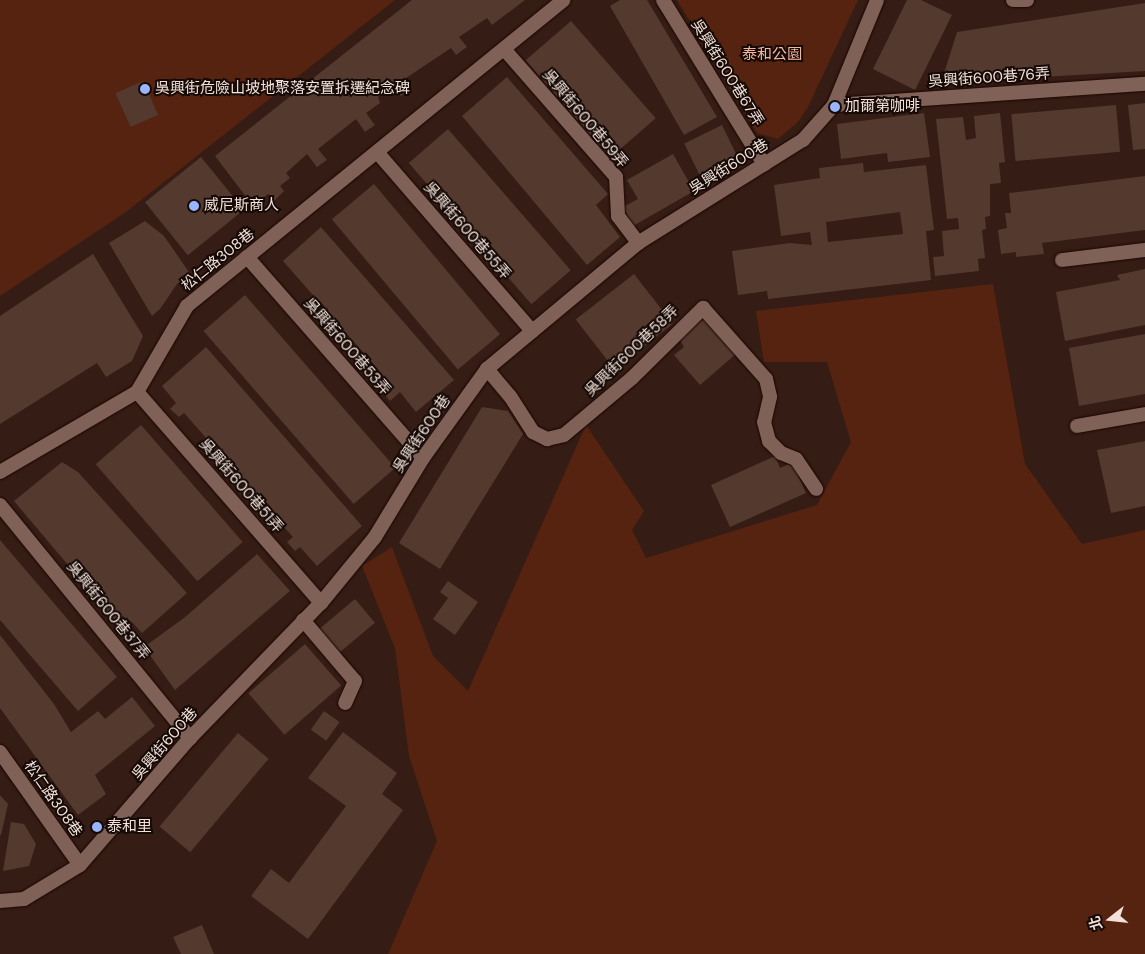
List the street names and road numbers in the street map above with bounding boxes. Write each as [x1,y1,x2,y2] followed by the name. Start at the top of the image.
[687,17,767,129] street label: 吳興街600巷67弄
[928,65,1050,91] street label: 吳興街600巷76弄
[539,66,631,172] street label: 吳興街600巷59弄
[686,136,772,198] street label: 吳興街600巷
[420,179,514,283] street label: 吳興街600巷55弄
[178,225,258,295] street label: 松仁路308巷
[300,295,394,399] street label: 吳興街600巷53弄
[581,302,683,400] street label: 吳興街600巷58弄
[389,392,455,476] street label: 吳興街600巷
[195,435,287,537] street label: 吳興街600巷51弄
[63,558,153,664] street label: 吳興街600巷37弄
[129,704,201,784] street label: 吳興街600巷
[20,758,86,840] street label: 松仁路308巷

